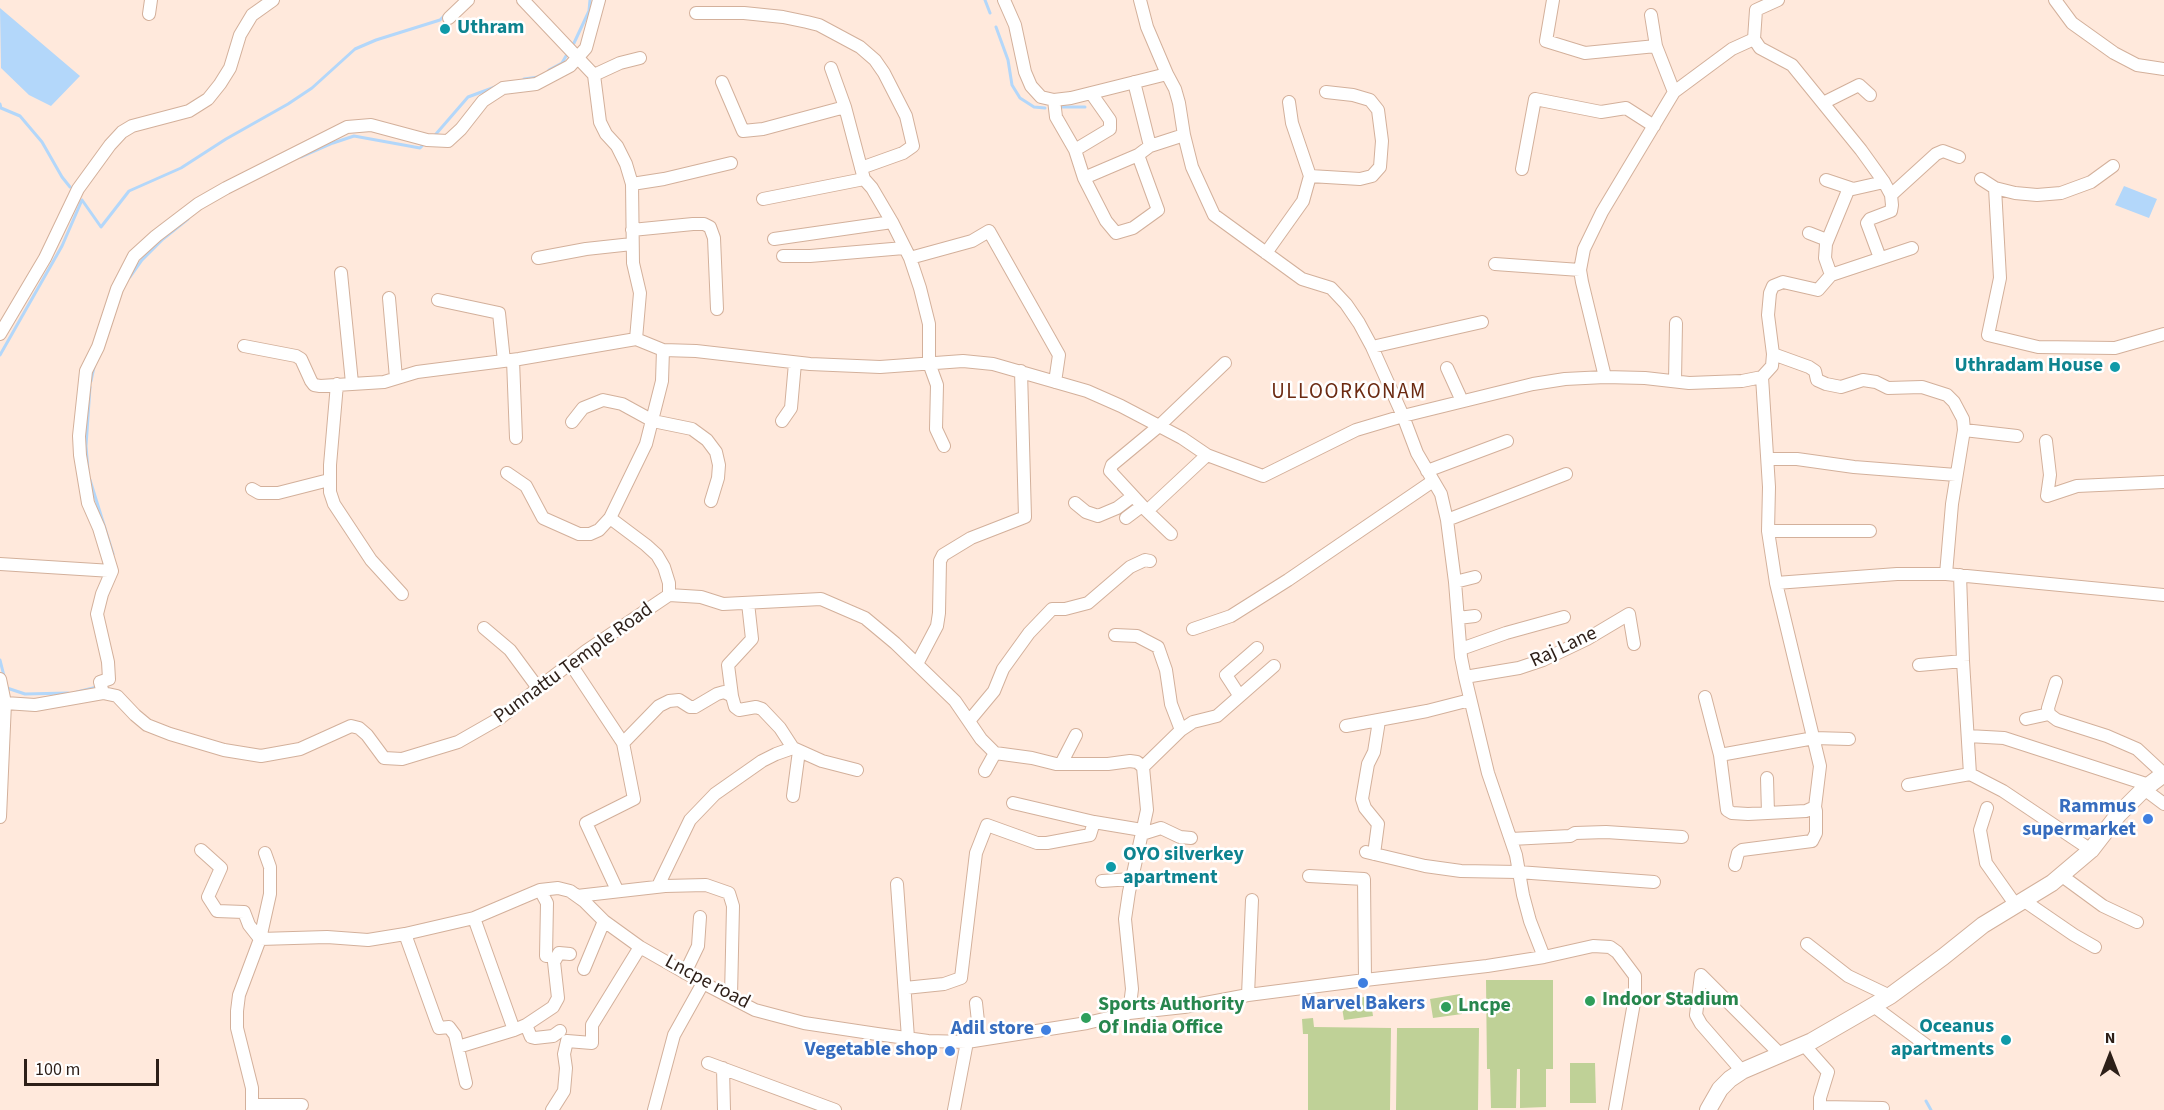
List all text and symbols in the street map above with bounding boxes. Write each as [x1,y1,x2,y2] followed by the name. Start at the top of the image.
[457,17,524,41] place label: Uthram
[438,22,452,36] marker: Uthram
[1954,355,2103,379] place label: Uthradam House
[2108,360,2122,374] marker: Uthradam House
[1271,380,1427,406] district label: ULLOORKONAM
[490,598,658,730] street label: Punnattu Temple Road
[1527,622,1601,674] street label: Raj Lane
[2022,796,2136,843] place label: Rammus supermarket
[2141,812,2155,826] marker: Rammus supermarket
[1123,844,1244,891] place label: OYO silverkey apartment
[1104,860,1118,874] marker: OYO silverkey apartment
[660,951,754,1015] street label: Lncpe road
[1356,976,1370,990] marker: Marvel Bakers
[1602,989,1739,1013] place label: Indoor Stadium
[1301,993,1425,1017] place label: Marvel Bakers
[1098,994,1244,1041] place label: Sports Authority Of India Office
[1583,994,1597,1008] marker: Indoor Stadium
[1458,995,1511,1019] place label: Lncpe
[1439,1000,1453,1014] marker: Lncpe
[1079,1011,1093,1025] marker: Sports Authority Of India Office
[1891,1016,1994,1063] place label: Oceanus apartments
[951,1018,1034,1042] place label: Adil store
[1039,1023,1053,1037] marker: Adil store
[2080,1026,2140,1086] north arrow
[2105,1027,2115,1049] text: N
[1999,1033,2013,1047] marker: Oceanus apartments
[804,1039,938,1063] place label: Vegetable shop
[943,1044,957,1058] marker: Vegetable shop
[27,1047,162,1085] scale bar
[35,1057,80,1082] text: 100 m

